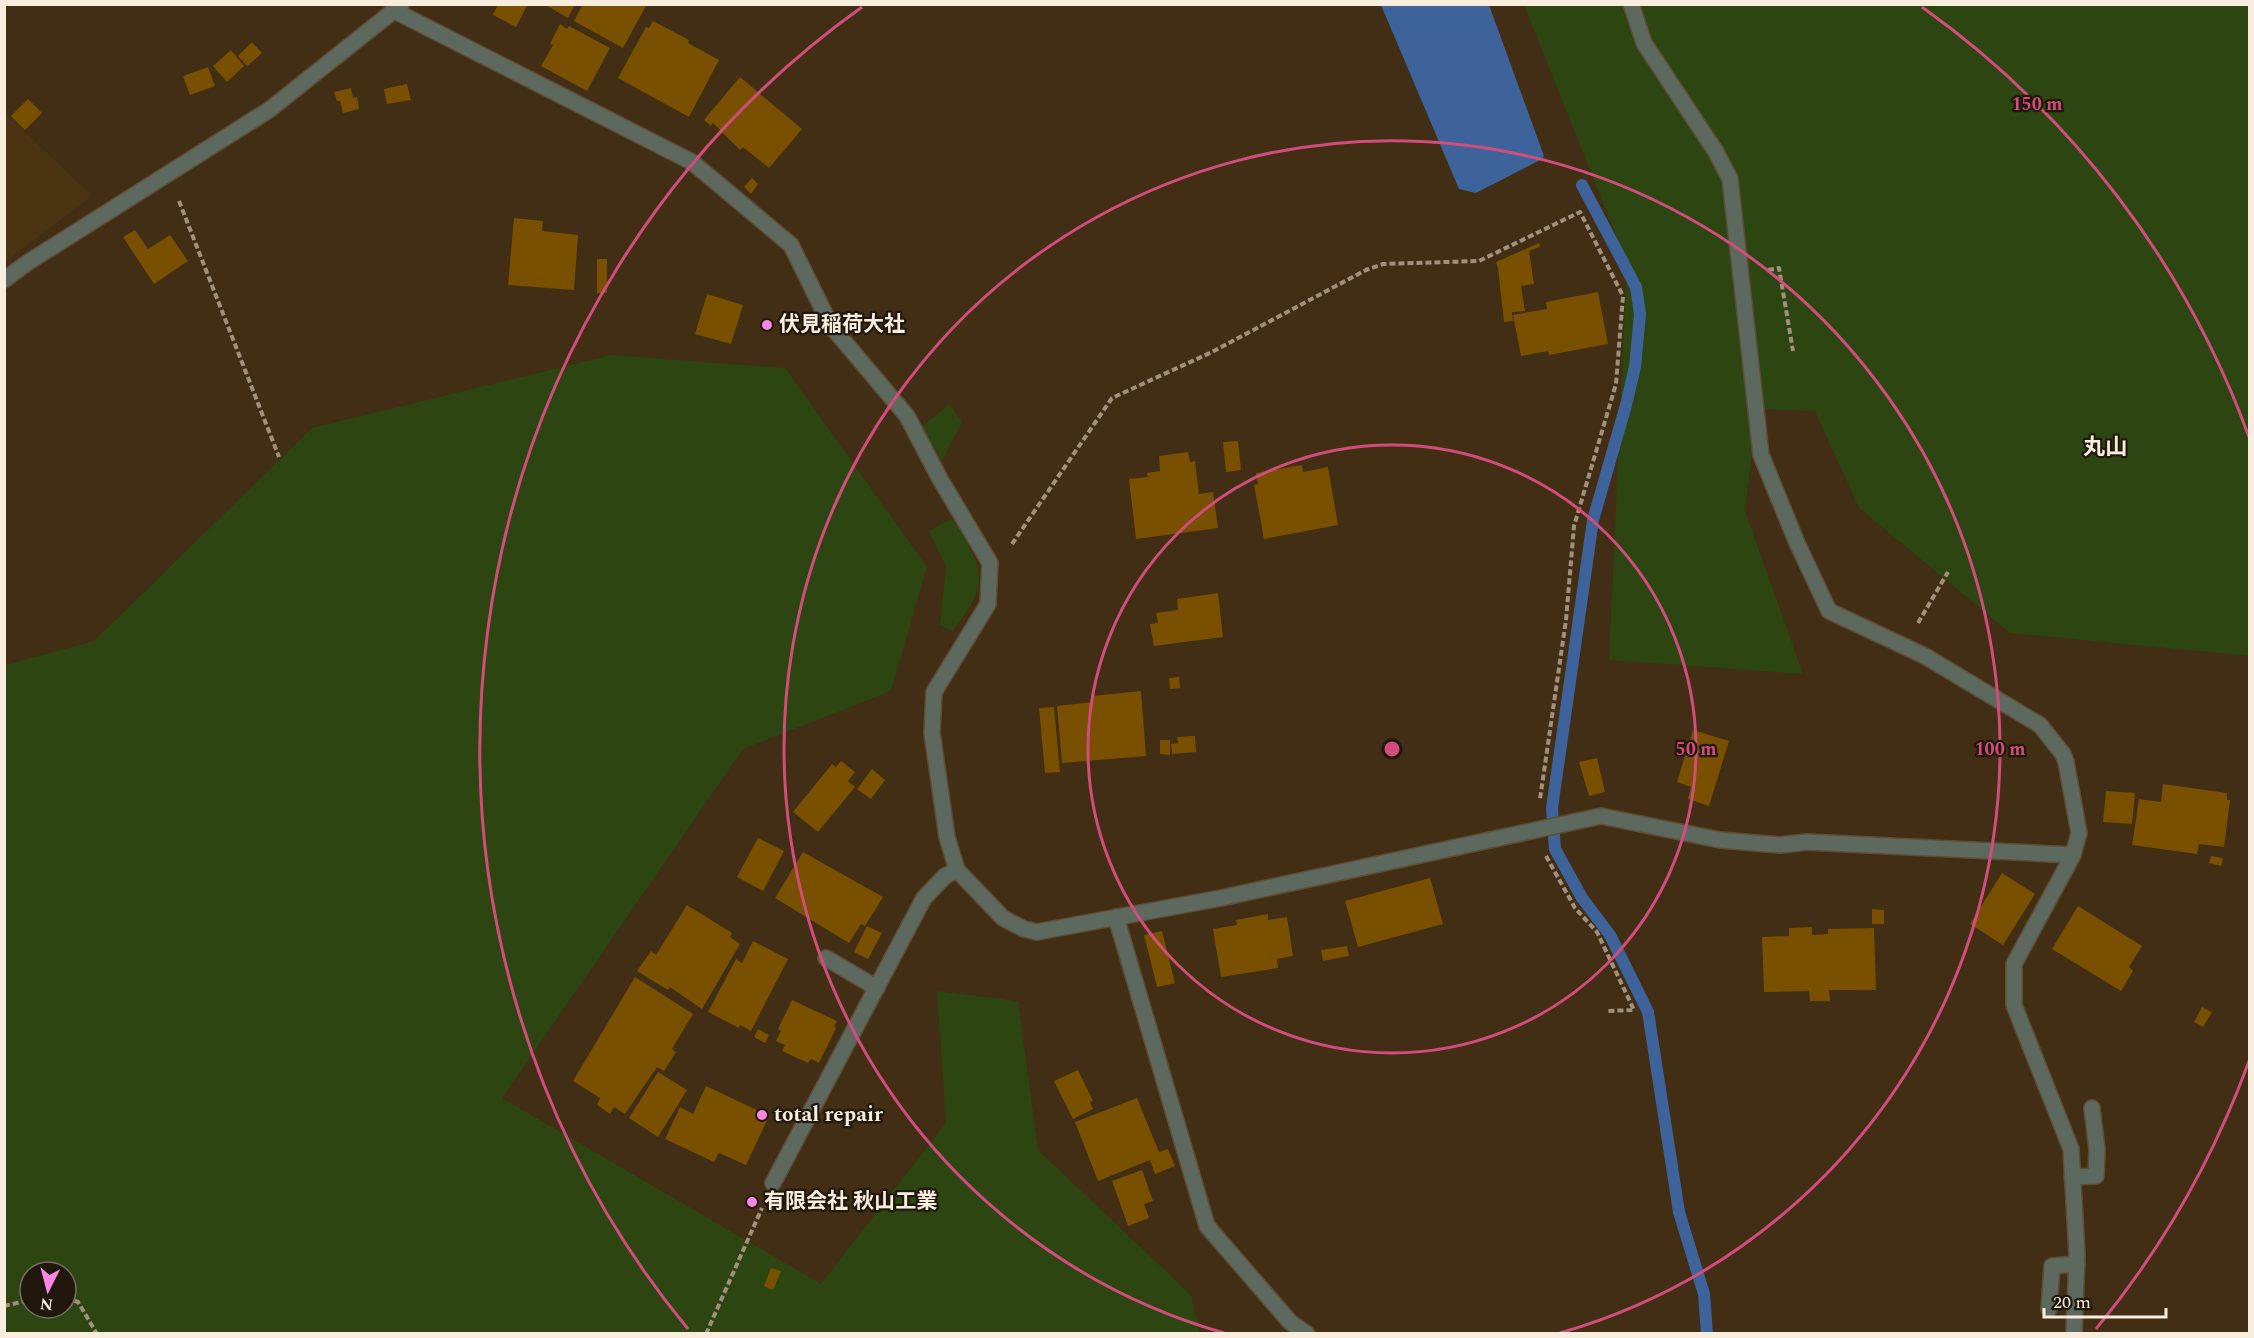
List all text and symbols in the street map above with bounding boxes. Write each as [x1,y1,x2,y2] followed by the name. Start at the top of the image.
[2011,91,2063,118] text: 150 m
[779,309,905,341] place label: 伏見稲荷大社
[760,318,774,332] marker: 伏見稲荷大社
[2083,431,2127,464] district label: 丸山
[1676,736,1716,763] text: 50 m
[1974,736,2026,763] text: 100 m
[1382,739,1402,759] centre of rings
[774,1099,883,1131] place label: total repair
[755,1108,769,1122] marker: total repair
[764,1186,937,1218] place label: 有限会社 秋山工業
[745,1195,759,1209] marker: 有限会社 秋山工業
[18,1260,78,1320] north arrow
[2044,1281,2166,1319] scale bar
[2053,1289,2091,1316] text: 20 m
[39,1291,54,1317] text: N

